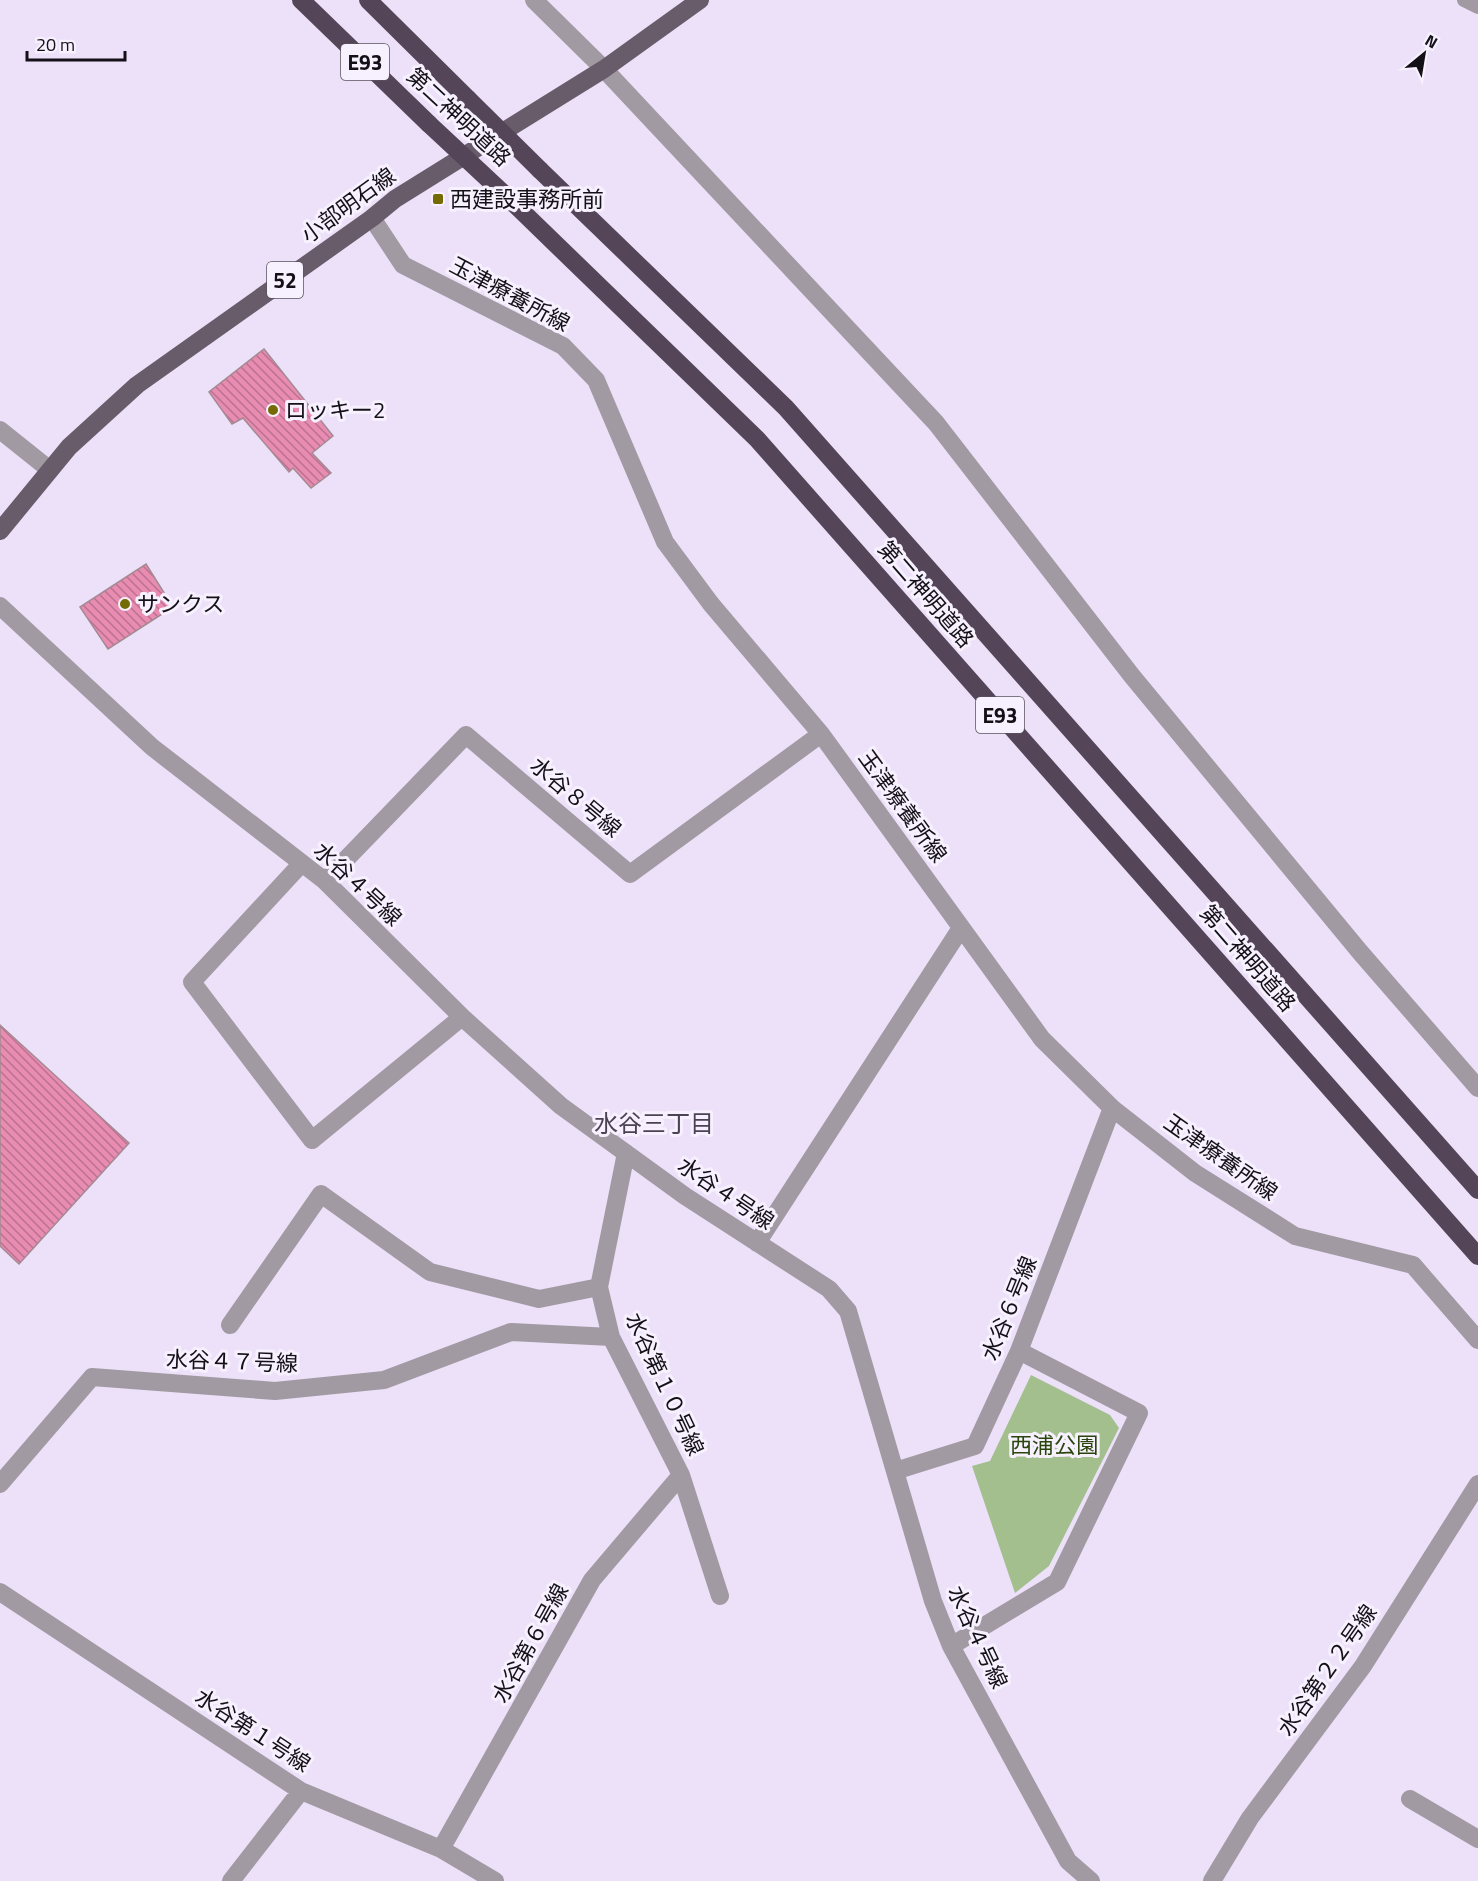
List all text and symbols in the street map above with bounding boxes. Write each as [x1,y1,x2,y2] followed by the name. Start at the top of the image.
[27,24,124,62] scale bar
[1394,24,1454,84] north arrow
[1421,28,1442,54] text: N
[36,31,75,58] text: 20 m
[341,44,389,80] road number: E93
[399,60,519,174] street label: 第二神明道路
[294,159,402,251] street label: 小部明石線
[450,182,604,216] place label: 西建設事務所前
[431,192,445,206] marker: 西建設事務所前
[444,248,576,340] street label: 玉津療養所線
[267,262,303,298] road number: 52
[285,393,385,427] place label: ロッキー2
[266,403,280,417] marker: ロッキー2
[870,533,982,655] street label: 第二神明道路
[137,587,224,621] place label: サンクス
[118,597,132,611] marker: サンクス
[976,697,1024,733] road number: E93
[850,743,956,869] street label: 玉津療養所線
[523,749,629,845] street label: 水谷８号線
[306,834,410,934] street label: 水谷４号線
[1192,897,1304,1019] street label: 第二神明道路
[594,1105,714,1141] district label: 水谷三丁目
[1157,1105,1285,1209] street label: 玉津療養所線
[671,1148,781,1238] street label: 水谷４号線
[973,1251,1045,1365] street label: 水谷６号線
[617,1307,713,1461] street label: 水谷第１０号線
[165,1342,299,1380] street label: 水谷４７号線
[1010,1428,1098,1462] park label: 西浦公園
[483,1577,577,1709] street label: 水谷第６号線
[939,1580,1017,1694] street label: 水谷４号線
[1269,1597,1385,1743] street label: 水谷第２２号線
[188,1680,318,1780] street label: 水谷第１号線

